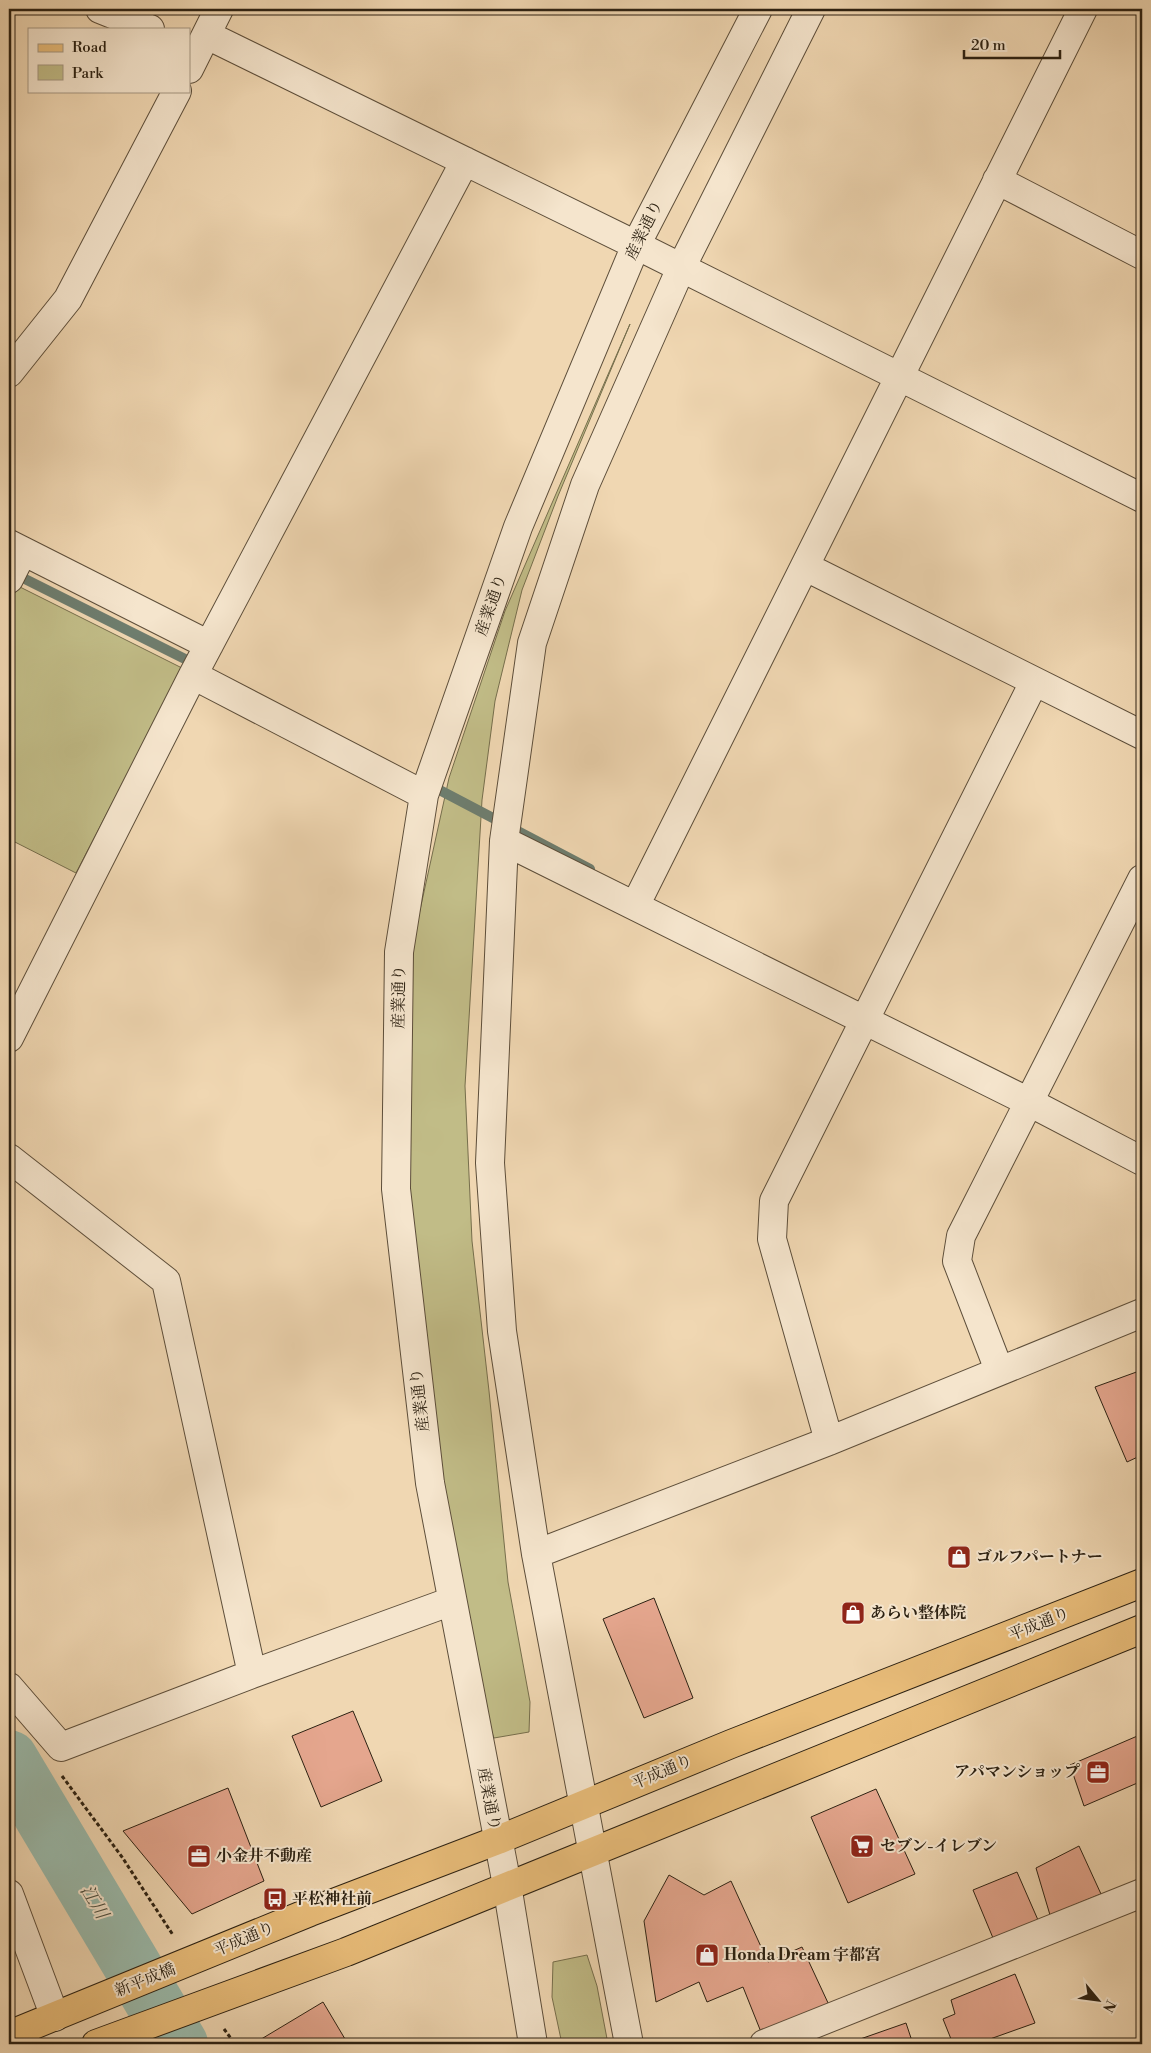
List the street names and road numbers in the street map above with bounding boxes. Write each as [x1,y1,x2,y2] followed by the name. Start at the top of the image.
[621,197,667,263] street label: 産業通り
[471,571,511,639] street label: 産業通り
[388,965,410,1029] street label: 産業通り
[406,1367,434,1433] street label: 産業通り
[1006,1603,1072,1645] street label: 平成通り
[629,1750,695,1794] street label: 平成通り
[473,1766,505,1832] street label: 産業通り
[211,1917,277,1961] street label: 平成通り
[112,1959,178,2001] street label: 新平成橋

